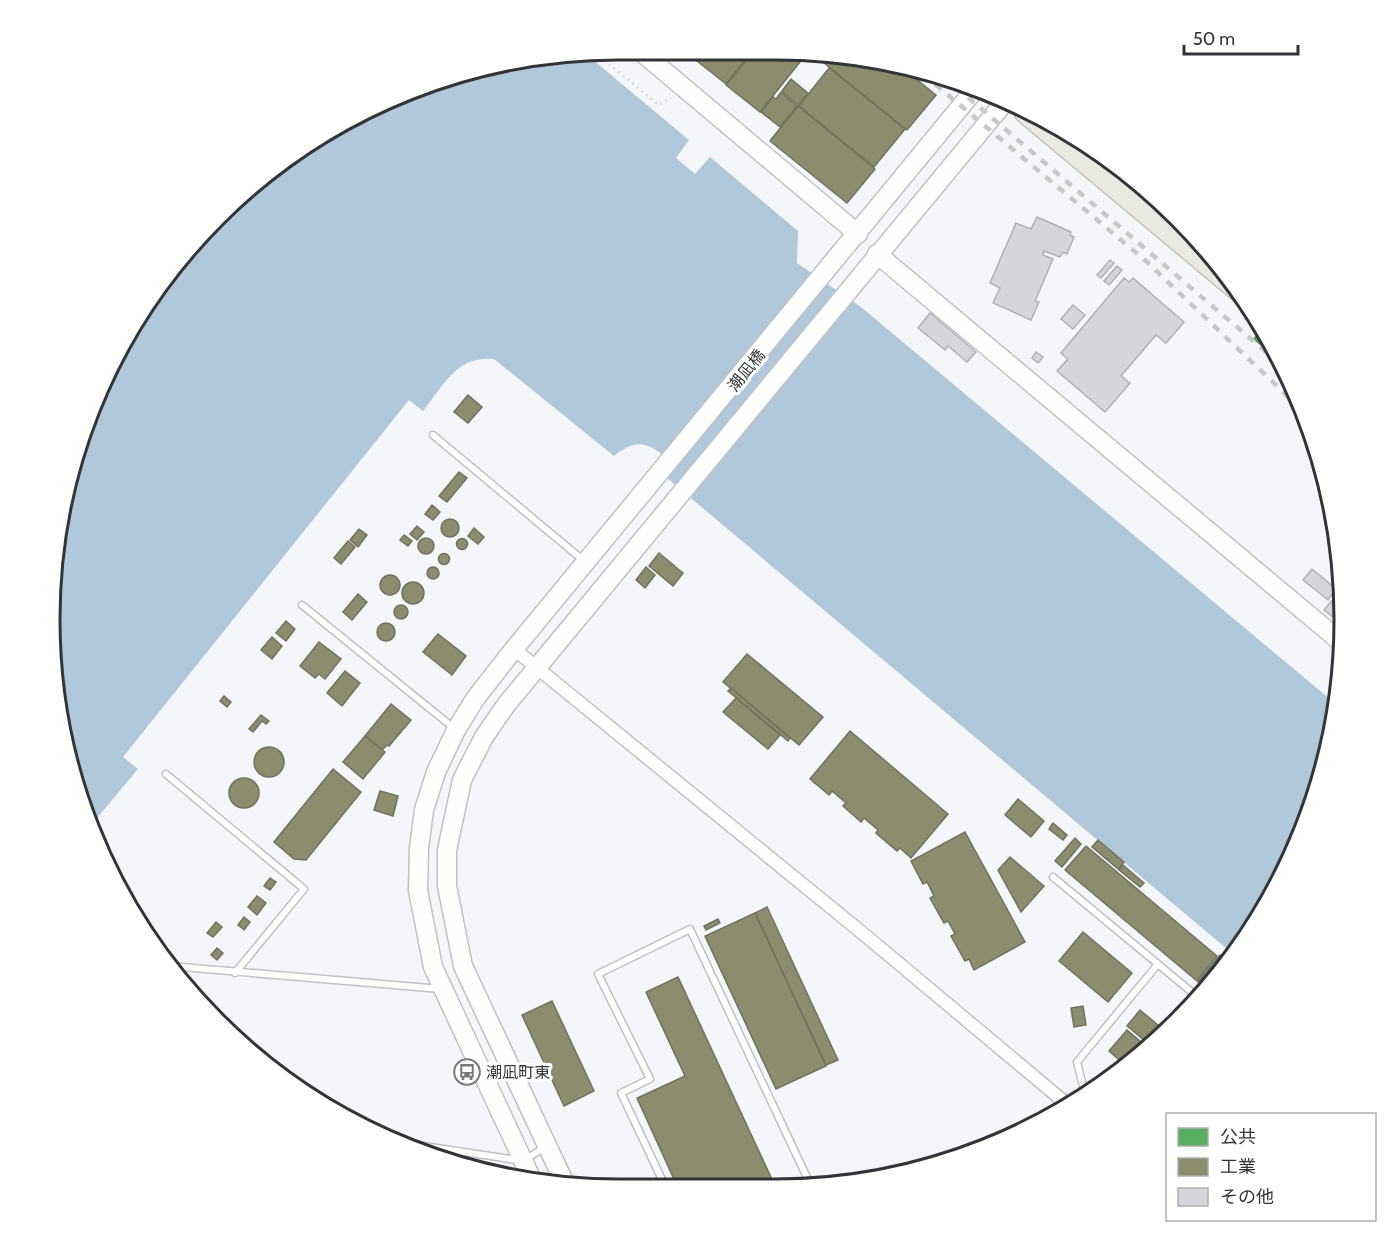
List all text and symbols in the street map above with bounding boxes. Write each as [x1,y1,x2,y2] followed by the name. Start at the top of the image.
[1184,18,1298,56] scale bar
[1193,28,1235,50] text: 50 m
[724,346,769,395] street label: 潮凪橋
[452,1057,482,1087] bus stop icon: 潮凪町東
[486,1063,550,1082] place label: 潮凪町東
[1166,1113,1376,1221] legend
[1220,1126,1256,1148] text: 公共
[1220,1156,1256,1178] text: 工業
[1220,1186,1274,1208] text: その他

